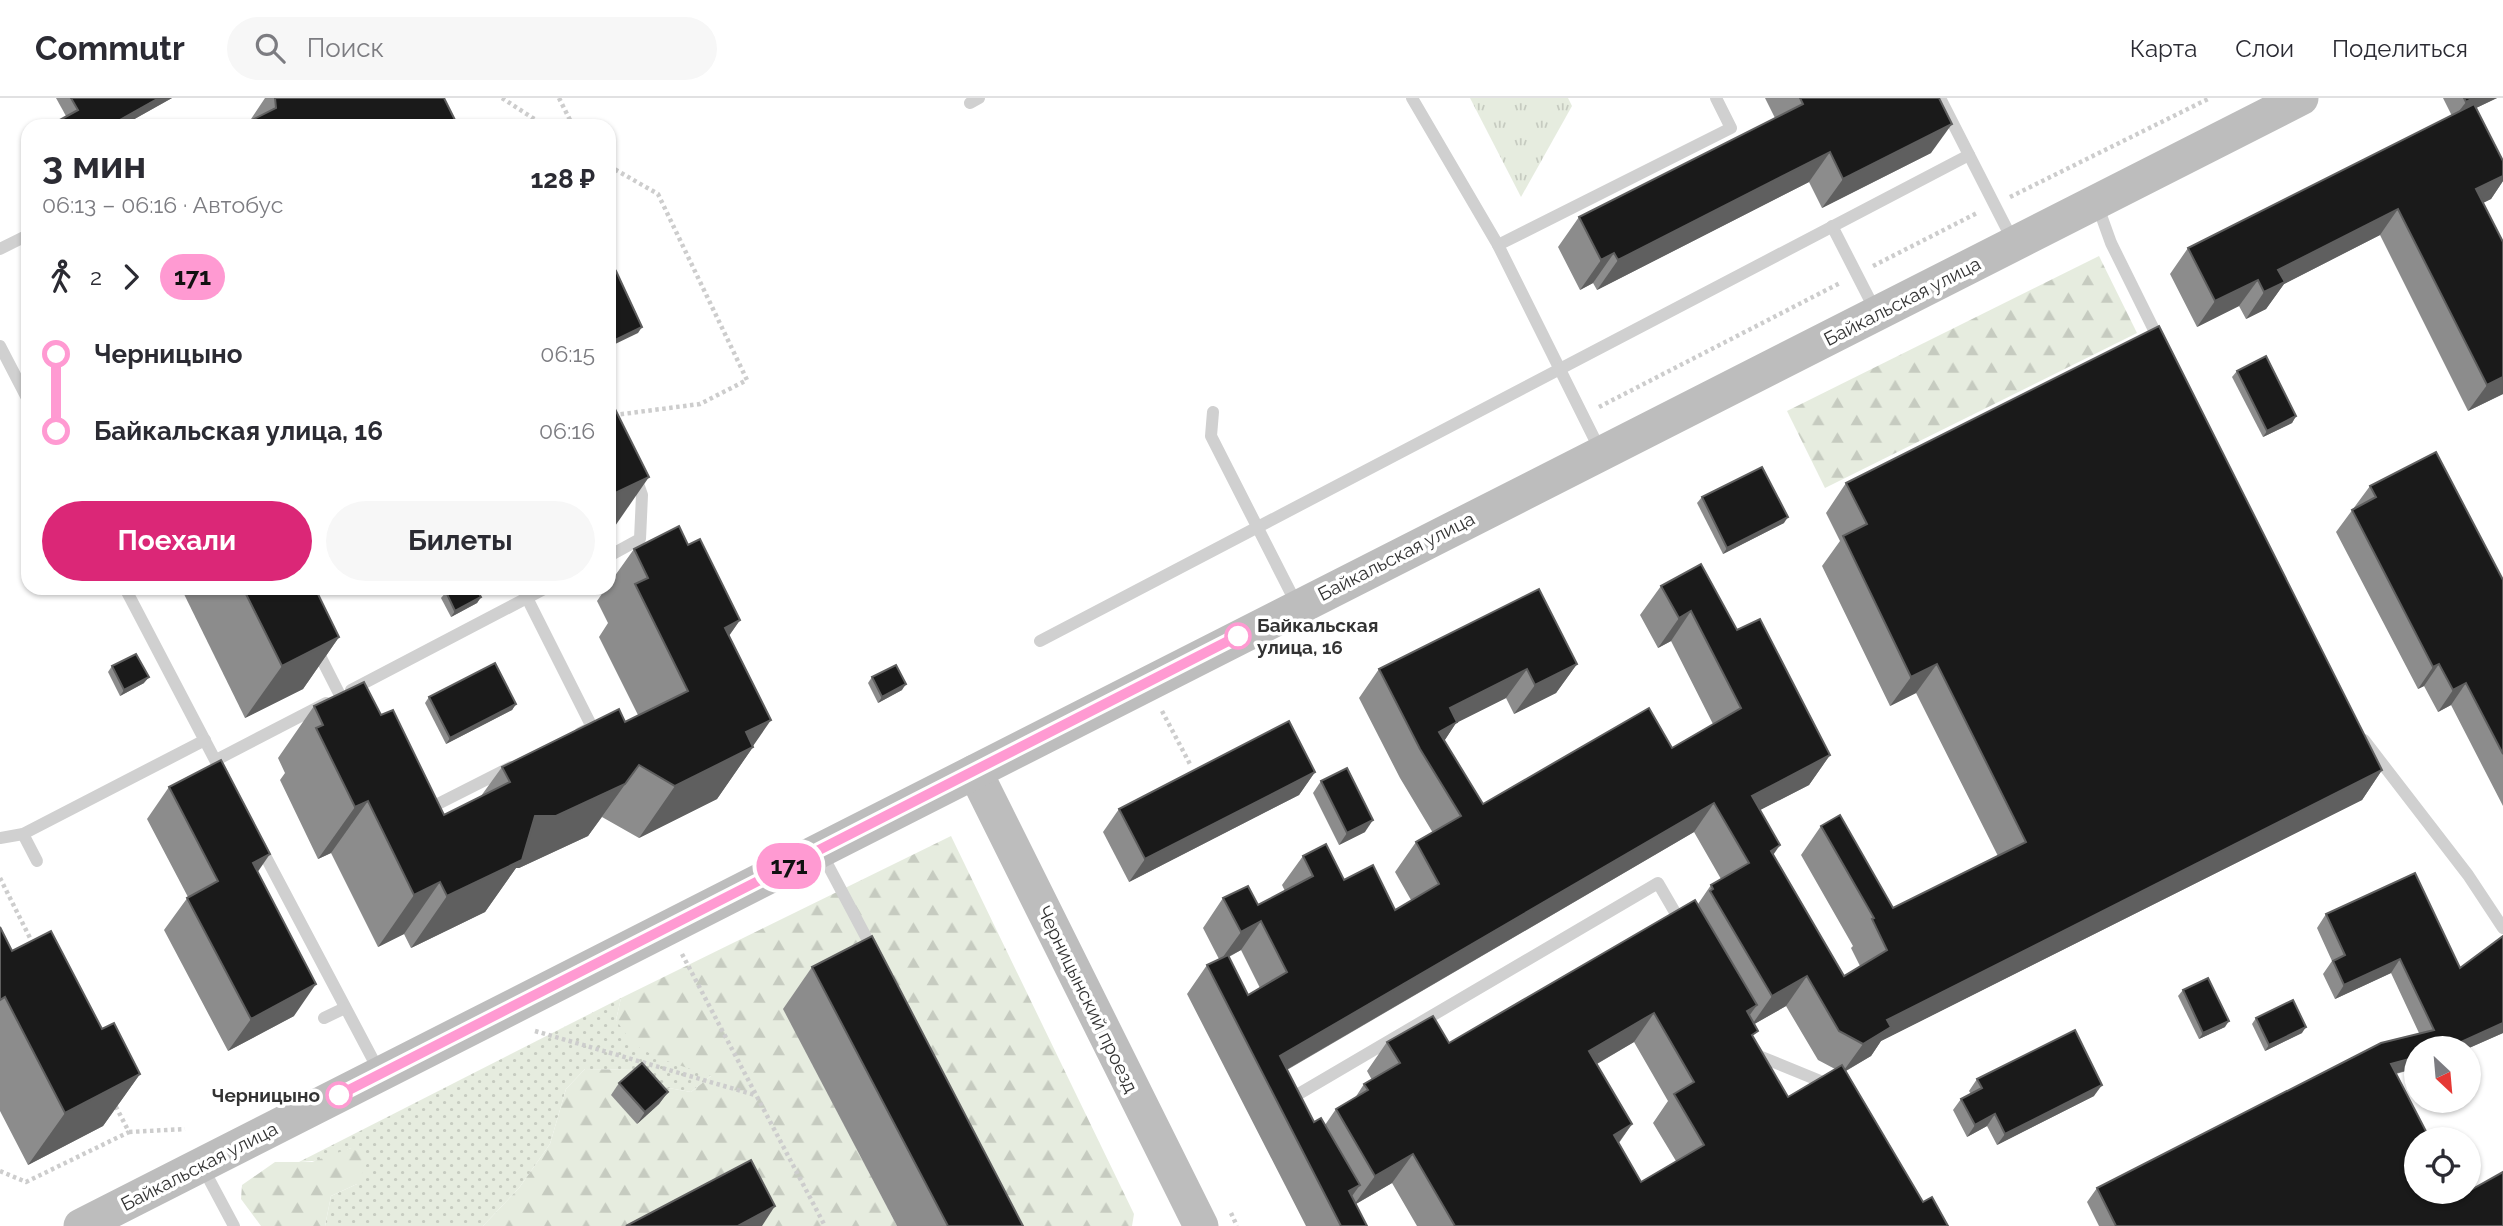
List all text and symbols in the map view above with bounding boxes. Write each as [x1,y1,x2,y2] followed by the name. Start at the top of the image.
[227,17,717,80] search box
[35,29,185,68] text: Commutr
[251,29,289,67] icon: search
[307,33,384,63] text: Поиск
[2130,34,2197,63] text: Карта
[2235,34,2294,63] text: Слои
[2332,34,2468,63] text: Поделиться
[42,142,146,187] text: 3 мин
[530,164,595,194] text: 128 ₽
[42,191,283,218] text: 06:13 – 06:16 · Автобус
[1820,252,1984,350] street label: Байкальская улица
[42,258,80,296] icon: walk
[112,258,150,296] icon: forward
[174,262,211,291] text: 171
[90,263,102,290] text: 2
[94,339,242,369] text: Черницыно
[540,340,595,367] text: 06:15
[94,416,383,446] text: Байкальская улица, 16
[539,417,595,444] text: 06:16
[42,501,312,581] button: Поехали
[326,501,595,581] button: Билеты
[1314,507,1478,605] street label: Байкальская улица
[1257,614,1378,658] place label: Байкальская улица, 16
[1225,623,1251,649] marker: Байкальская улица, 16
[749,843,829,889] line badge: 171
[770,851,808,880] text: 171
[1033,902,1143,1096] street label: Черницынский проезд
[2404,1036,2482,1113] north arrow
[2404,1036,2481,1204] map controls
[326,1082,352,1108] marker: Черницыно
[212,1084,320,1106] place label: Черницыно
[117,1117,281,1215] street label: Байкальская улица
[2404,1127,2481,1204] button: locate

